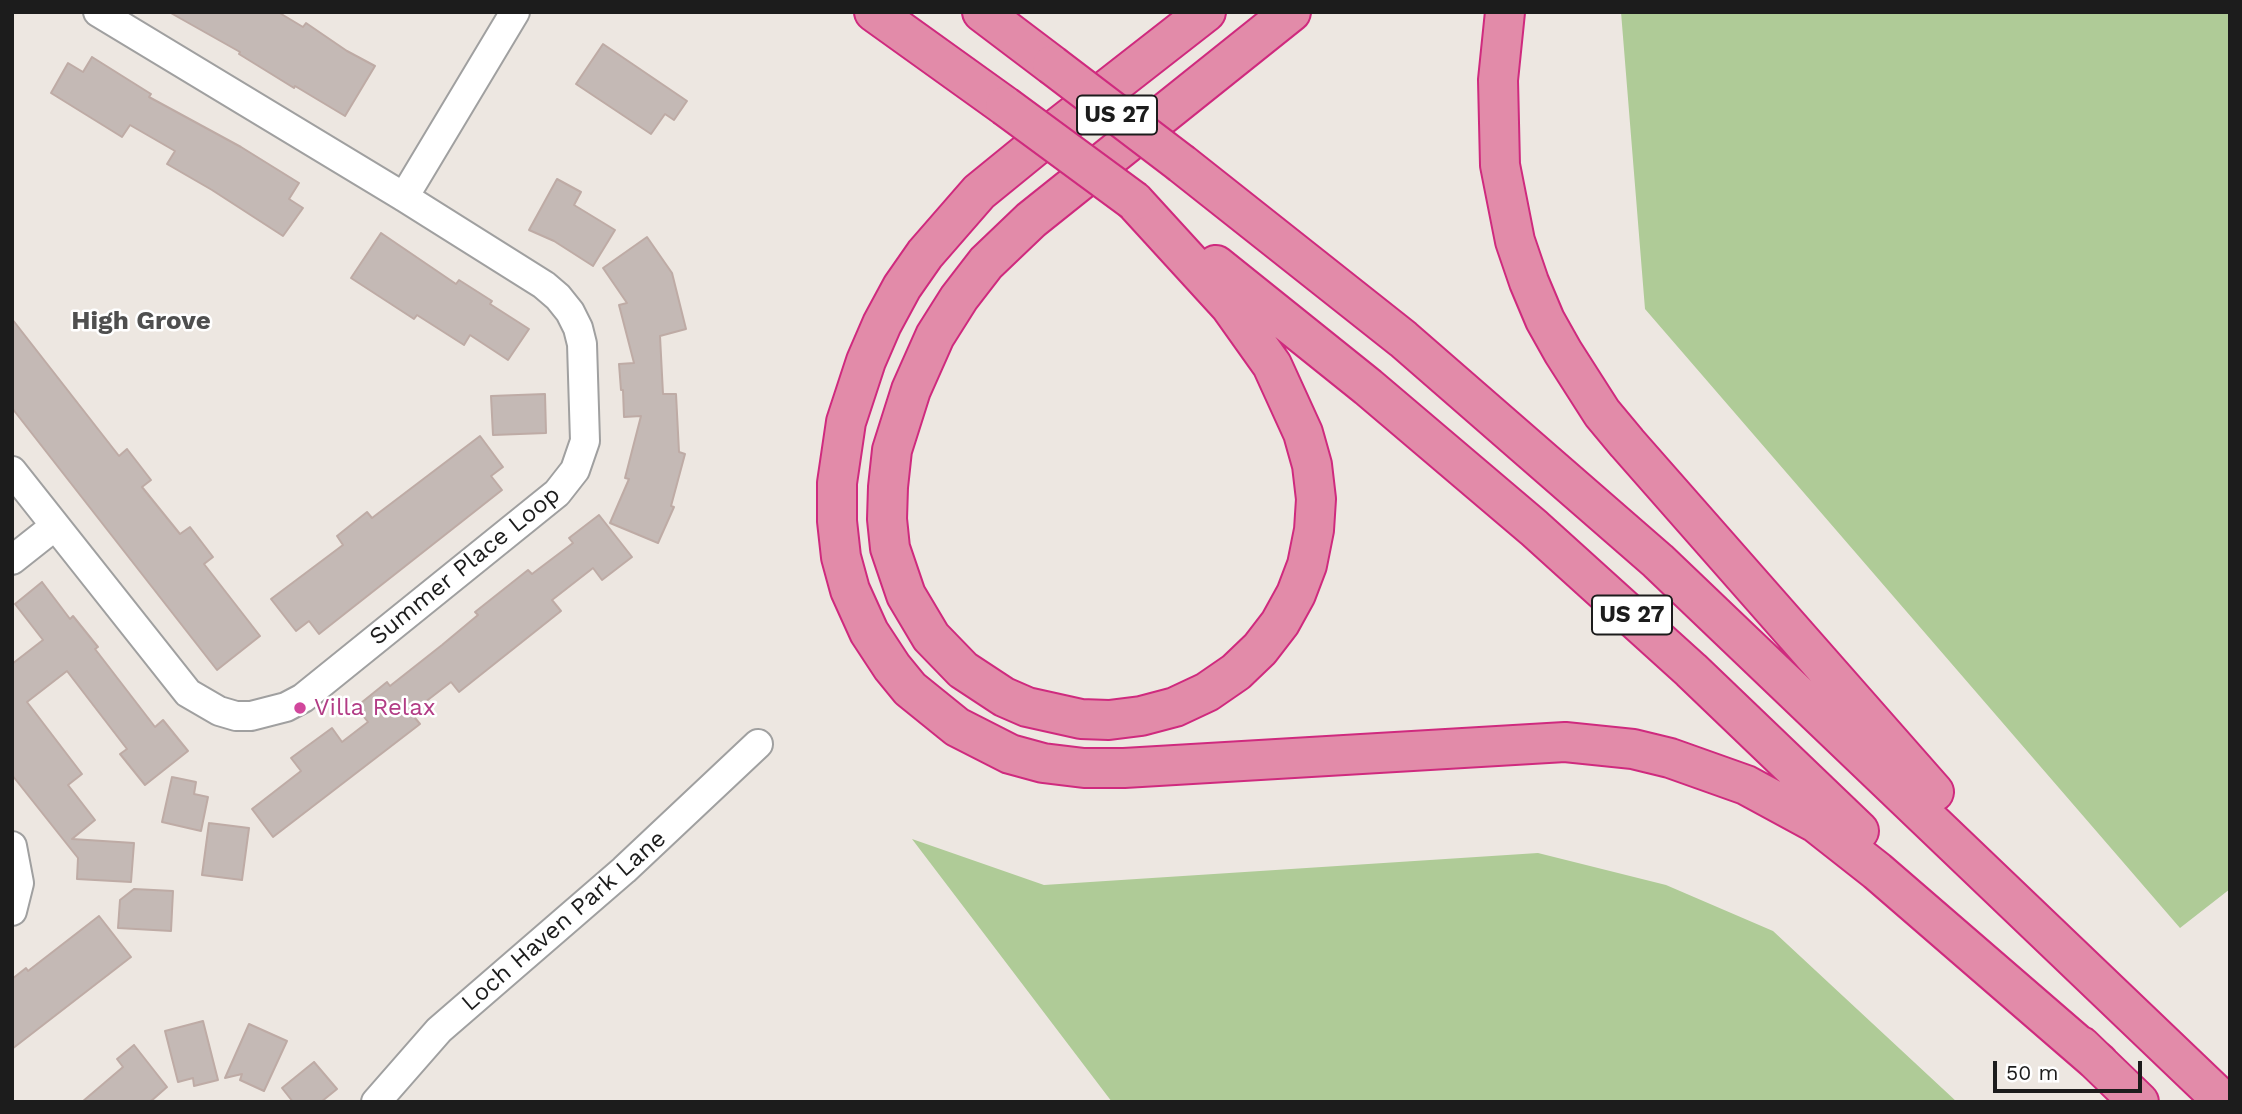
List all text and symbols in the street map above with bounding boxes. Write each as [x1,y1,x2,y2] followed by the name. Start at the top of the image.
[1077,96,1157,134] road number: US 27
[71,305,211,337] district label: High Grove
[364,480,566,652] street label: Summer Place Loop
[1592,596,1672,635] road number: US 27
[314,694,436,722] place label: Villa Relax
[292,700,308,716] marker: Villa Relax
[456,824,672,1018] street label: Loch Haven Park Lane
[1997,1048,2146,1092] scale bar
[2006,1060,2058,1085] text: 50 m

